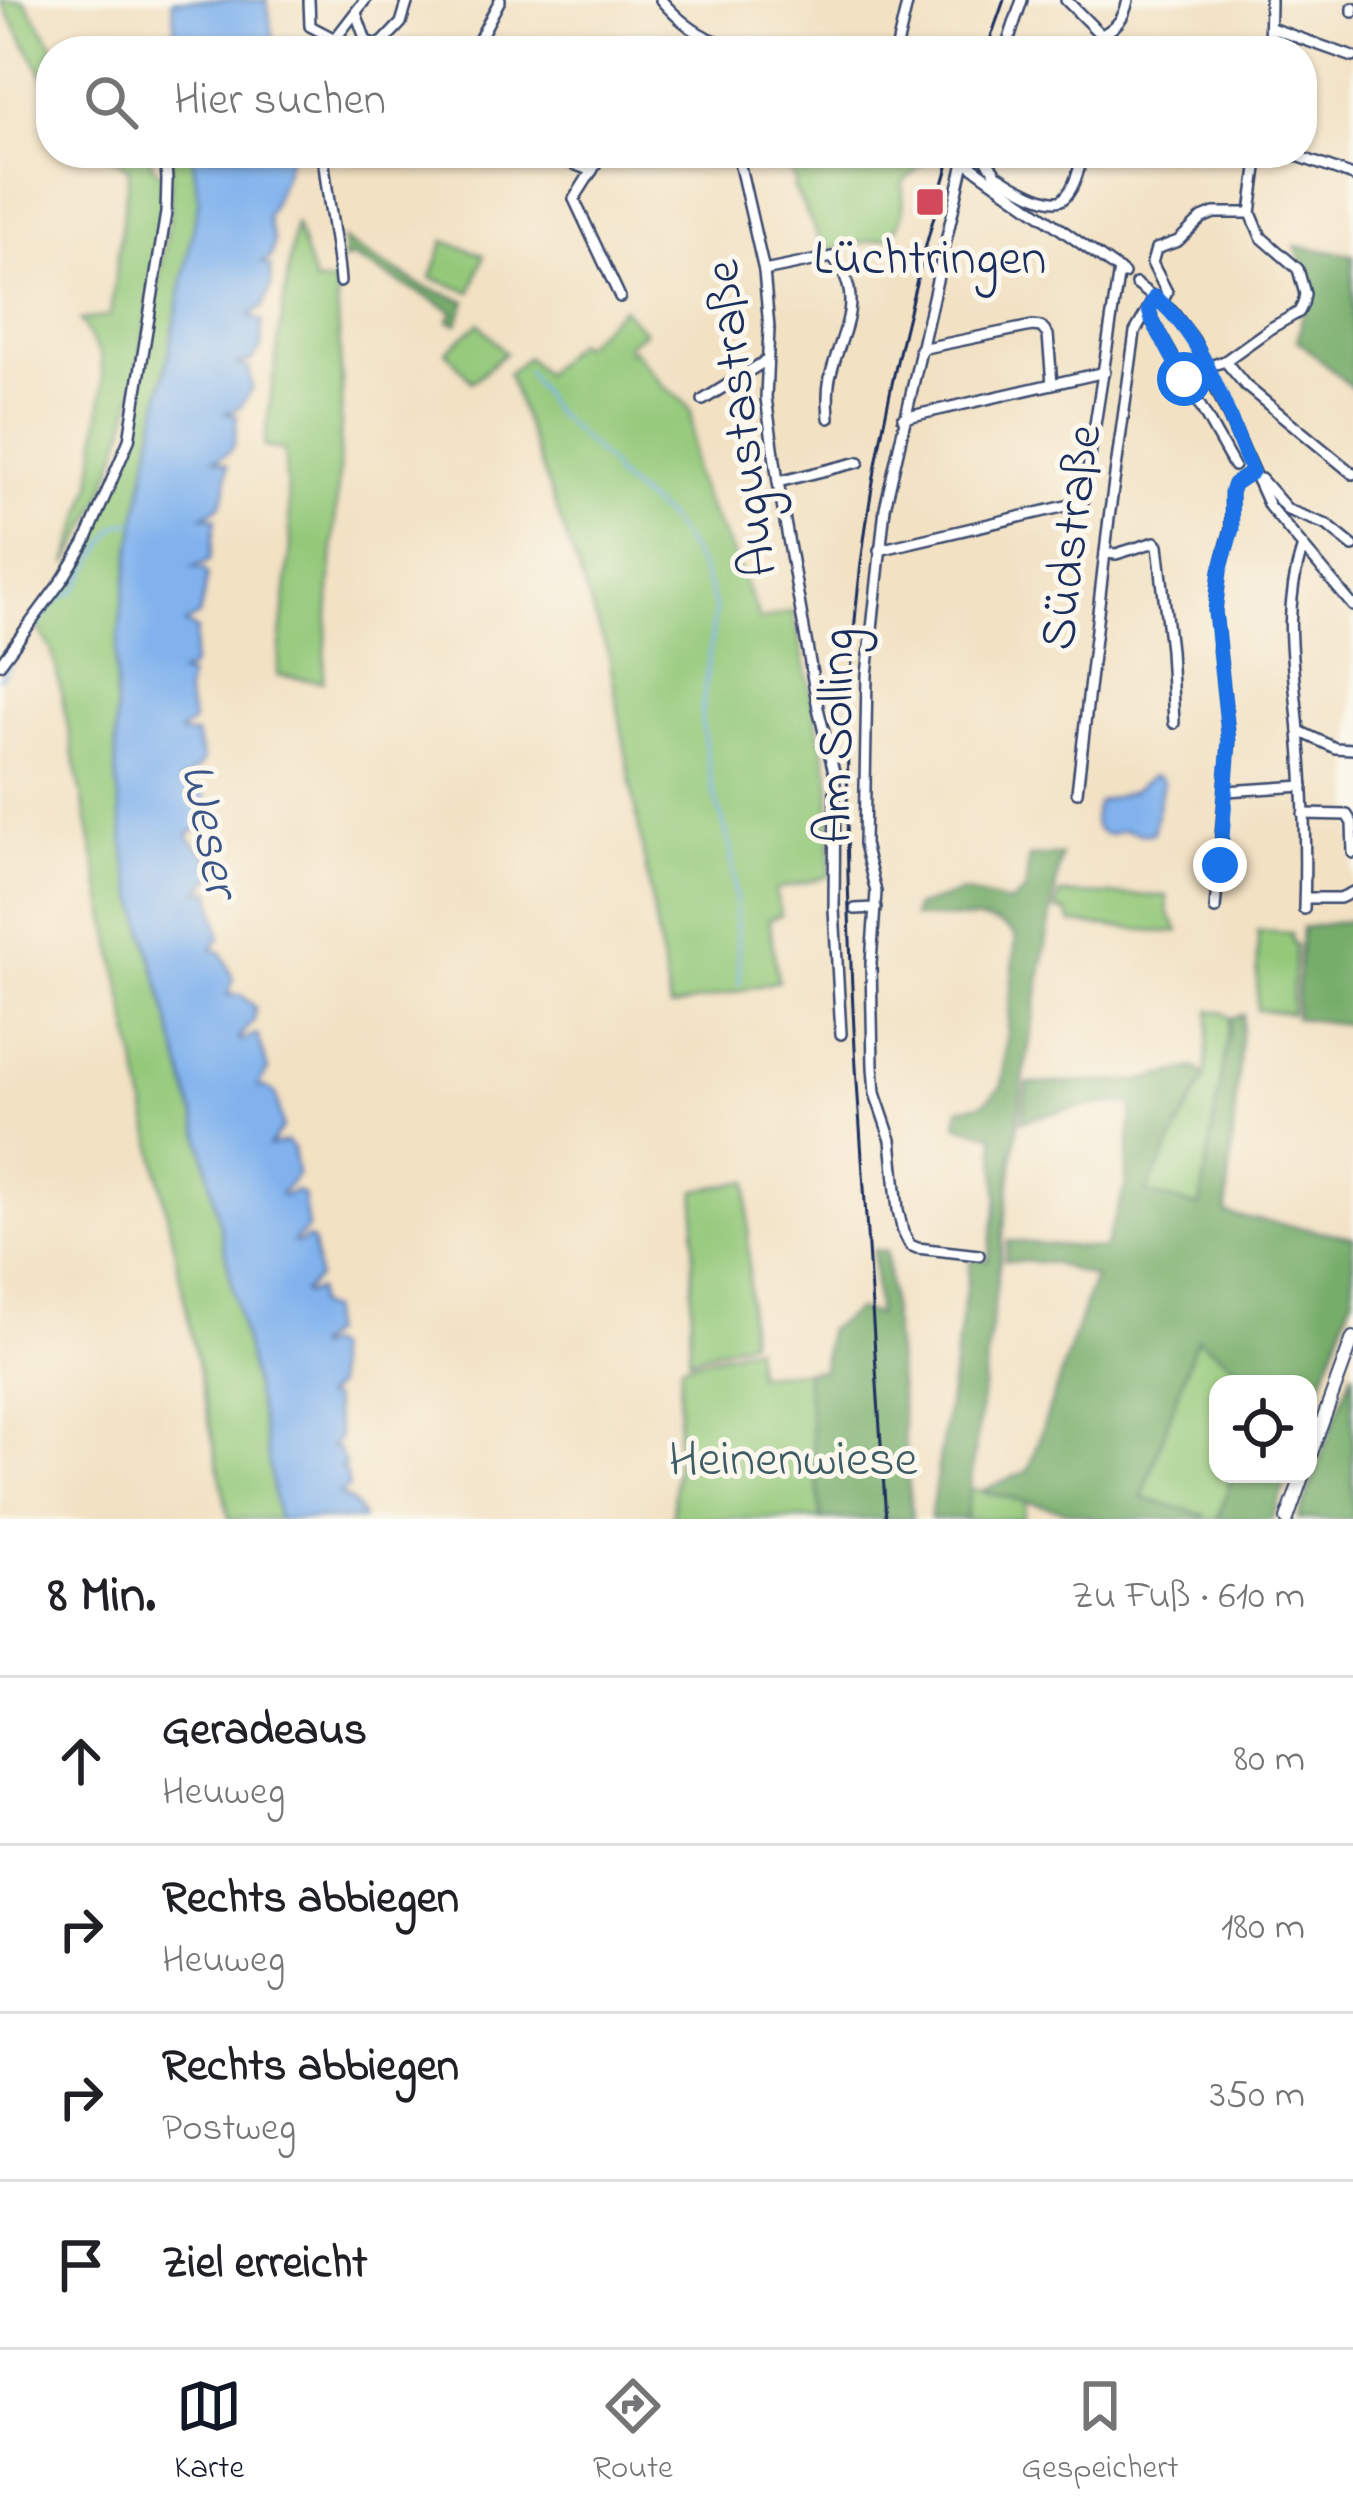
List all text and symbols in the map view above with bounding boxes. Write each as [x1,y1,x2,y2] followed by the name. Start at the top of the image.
[36,36,1317,168] search box
[78,69,144,135] icon: search
[174,69,386,135] text: Hier suchen
[914,186,946,218] marker: Lüchtringen
[814,223,1046,298] place label: Lüchtringen
[687,255,800,581] street label: Augustastraße
[1157,352,1211,406] route start
[1022,421,1124,655] street label: Südstraße
[799,628,878,845] street label: Am Solling
[156,757,259,910] water label: Weser
[1193,838,1247,892] route end
[1209,1375,1317,1483] map controls
[1209,1375,1317,1483] button: locate
[668,1424,918,1499] park label: Heinenwiese
[48,1560,156,1635] text: 8 Min.
[1072,1569,1305,1626] text: Zu Fuß · 610 m
[162,1699,367,1765] text: Geradeaus
[48,1728,114,1794] icon: ahead
[1234,1732,1305,1789] text: 80 m
[162,1765,285,1822] text: Heuweg
[162,1867,459,1933] text: Rechts abbiegen
[48,1896,114,1962] icon: right
[1221,1900,1305,1957] text: 180 m
[162,1933,285,1990] text: Heuweg
[162,2035,459,2101] text: Rechts abbiegen
[48,2064,114,2130] icon: right
[1210,2068,1305,2125] text: 350 m
[162,2101,296,2158] text: Postweg
[48,2232,114,2298] icon: arrive
[162,2232,367,2298] text: Ziel erreicht
[174,2373,244,2493] tab: Karte
[593,2373,673,2493] tab: Route
[1021,2373,1179,2493] tab: Gespeichert

